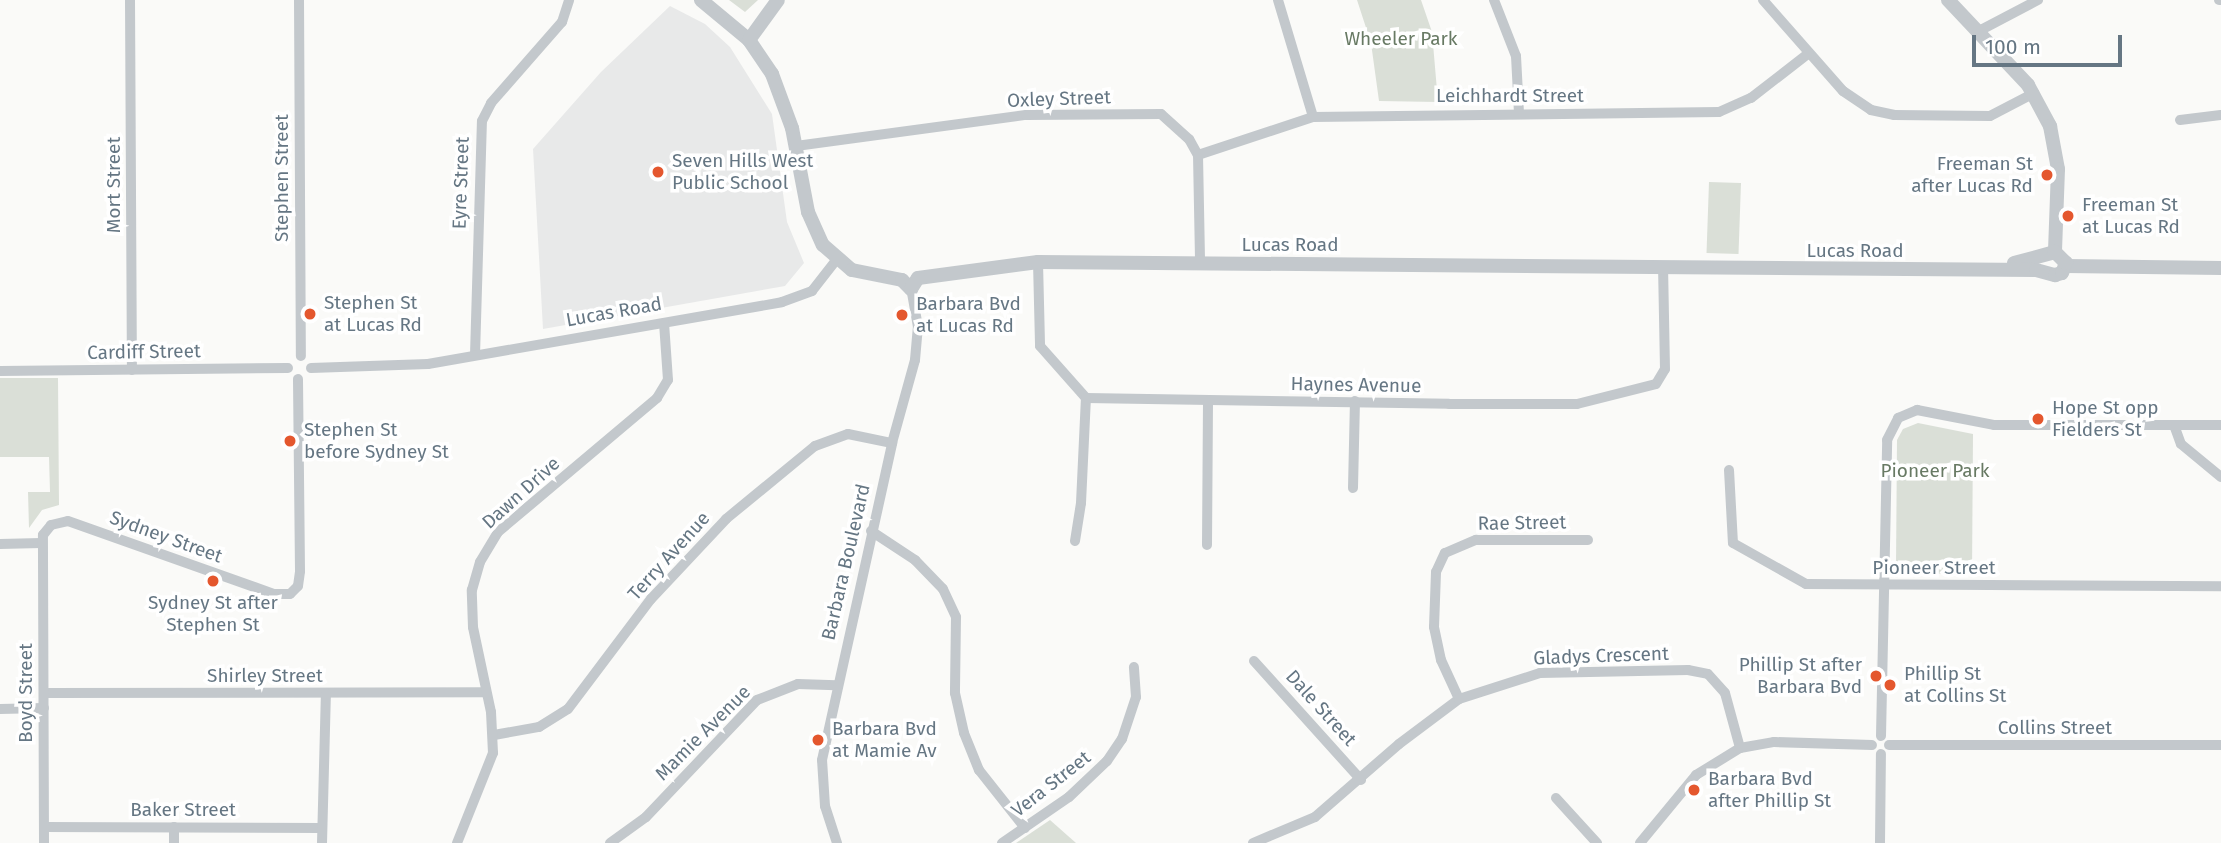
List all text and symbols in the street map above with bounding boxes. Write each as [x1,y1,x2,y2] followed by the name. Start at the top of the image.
[1976,21,2126,65] scale bar
[1344,28,1458,50] park label: Wheeler Park
[1985,34,2041,60] text: 100 m
[1436,85,1584,107] street label: Leichhardt Street
[1007,86,1111,112] street label: Oxley Street
[271,114,293,242] street label: Stephen Street
[448,136,474,230] street label: Eyre Street
[103,137,125,233] street label: Mort Street
[672,150,813,194] place label: Seven Hills West Public School
[1911,153,2033,197] place label: Freeman St after Lucas Rd
[650,164,666,180] marker: Seven Hills West Public School
[2039,167,2055,183] marker: Freeman St after Lucas Rd
[2082,194,2180,238] place label: Freeman St at Lucas Rd
[2060,208,2076,224] marker: Freeman St at Lucas Rd
[1242,234,1338,256] street label: Lucas Road
[1807,240,1903,262] street label: Lucas Road
[324,292,422,336] place label: Stephen St at Lucas Rd
[564,292,664,332] street label: Lucas Road
[916,293,1021,337] place label: Barbara Bvd at Lucas Rd
[302,306,318,322] marker: Stephen St at Lucas Rd
[894,307,910,323] marker: Barbara Bvd at Lucas Rd
[87,340,201,364] street label: Cardiff Street
[1290,372,1422,398] street label: Haynes Avenue
[2052,397,2159,441] place label: Hope St opp Fielders St
[2030,411,2046,427] marker: Hope St opp Fielders St
[304,419,449,463] place label: Stephen St before Sydney St
[282,433,298,449] marker: Stephen St before Sydney St
[477,452,565,534] street label: Dawn Drive
[1880,460,1990,482] park label: Pioneer Park
[817,482,875,642] street label: Barbara Boulevard
[107,506,225,568] street label: Sydney Street
[623,507,715,605] street label: Terry Avenue
[1478,511,1566,535] street label: Rae Street
[1872,557,1996,579] street label: Pioneer Street
[205,573,221,589] marker: Sydney St after Stephen St
[148,592,278,636] place label: Sydney St after Stephen St
[1533,642,1669,670] street label: Gladys Crescent
[15,643,37,743] street label: Boyd Street
[1739,654,1862,698] place label: Phillip St after Barbara Bvd
[1904,663,2006,707] place label: Phillip St at Collins St
[207,665,323,687] street label: Shirley Street
[1281,665,1361,751] street label: Dale Street
[1868,668,1884,684] marker: Phillip St after Barbara Bvd
[1882,677,1898,693] marker: Phillip St at Collins St
[651,681,755,785] street label: Mamie Avenue
[1998,717,2112,739] street label: Collins Street
[832,718,937,762] place label: Barbara Bvd at Mamie Av
[810,732,826,748] marker: Barbara Bvd at Mamie Av
[1007,746,1095,822] street label: Vera Street
[1708,768,1831,812] place label: Barbara Bvd after Phillip St
[1686,782,1702,798] marker: Barbara Bvd after Phillip St
[130,799,236,821] street label: Baker Street

